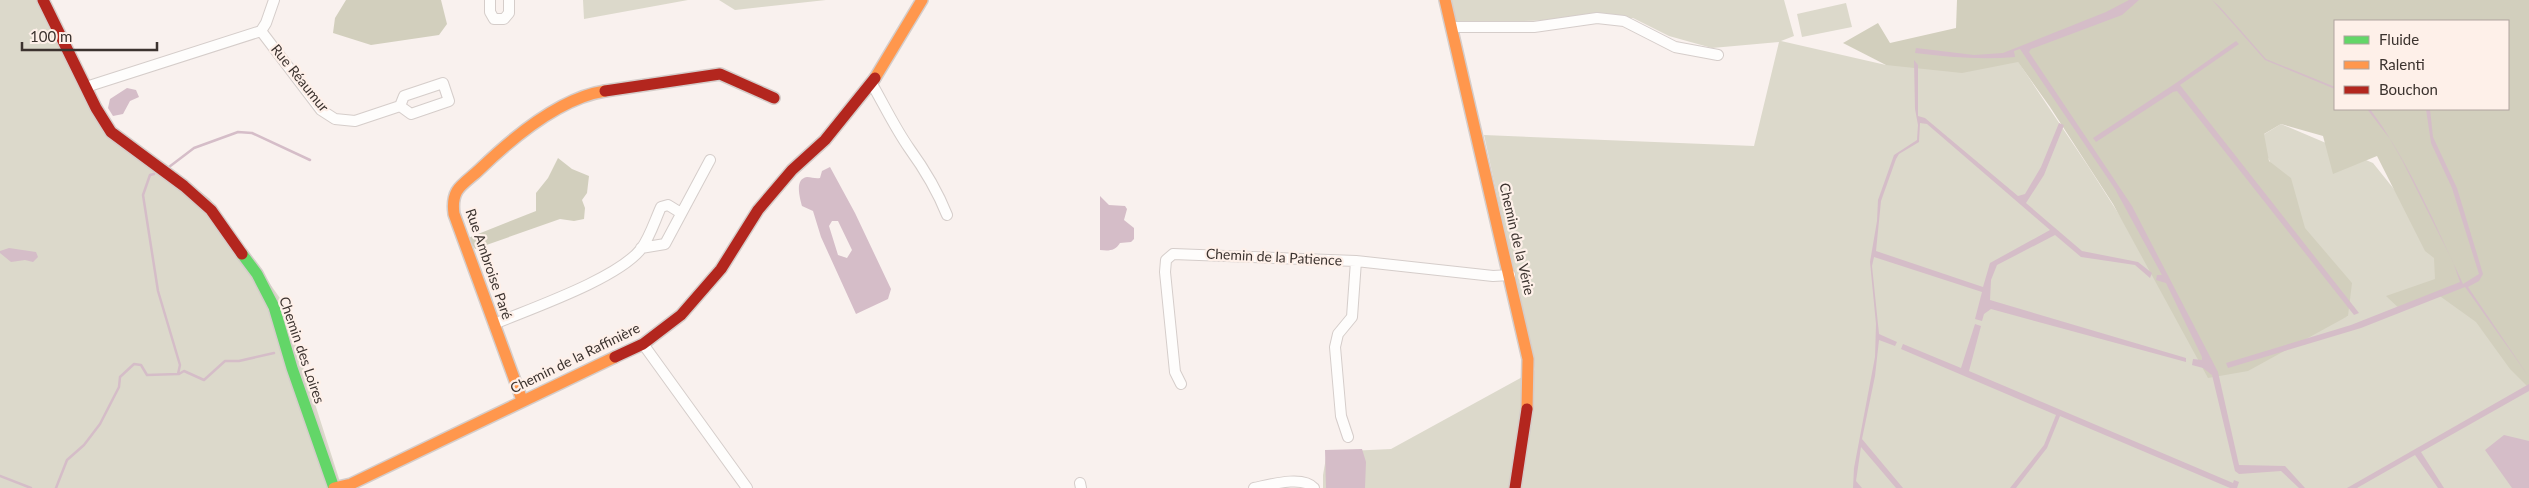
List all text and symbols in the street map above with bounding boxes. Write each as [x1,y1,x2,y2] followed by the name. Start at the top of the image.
[22,20,158,52] scale bar
[2334,20,2509,110] legend
[30,27,72,45] text: 100 m
[2379,30,2419,48] text: Fluide
[268,40,333,115] street label: Rue Réaumur
[2379,55,2425,73] text: Ralenti
[2379,80,2438,98] text: Bouchon
[1496,181,1539,297] street label: Chemin de la Vérie
[463,206,516,321] street label: Rue Ambroise Paré
[1206,244,1343,269] street label: Chemin de la Patience
[276,294,329,406] street label: Chemin des Loires
[507,319,642,396] street label: Chemin de la Raffinière

